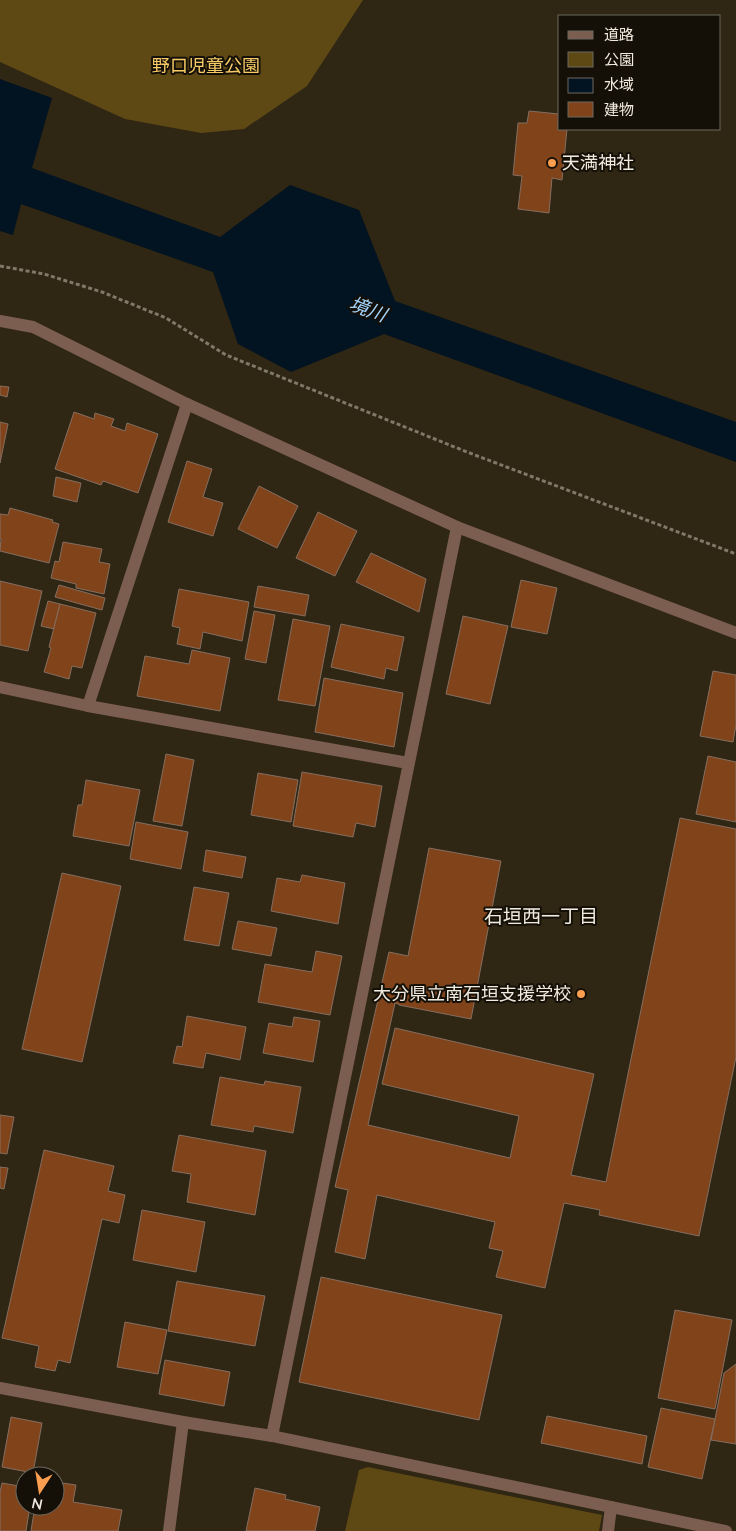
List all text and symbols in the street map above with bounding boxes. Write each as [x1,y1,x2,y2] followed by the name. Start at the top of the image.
[558,15,721,130] legend
[604,25,634,43] text: 道路
[604,50,634,68] text: 公園
[152,54,260,76] park label: 野口児童公園
[604,75,634,93] text: 水域
[604,100,634,118] text: 建物
[562,151,634,173] place label: 天満神社
[546,157,558,169] marker: 天満神社
[346,291,392,327] water label: 境川
[484,904,598,927] district label: 石垣西一丁目
[373,982,571,1004] place label: 大分県立南石垣支援学校
[575,988,587,1000] marker: 大分県立南石垣支援学校
[15,1466,65,1516] north arrow
[30,1495,44,1514] text: N

